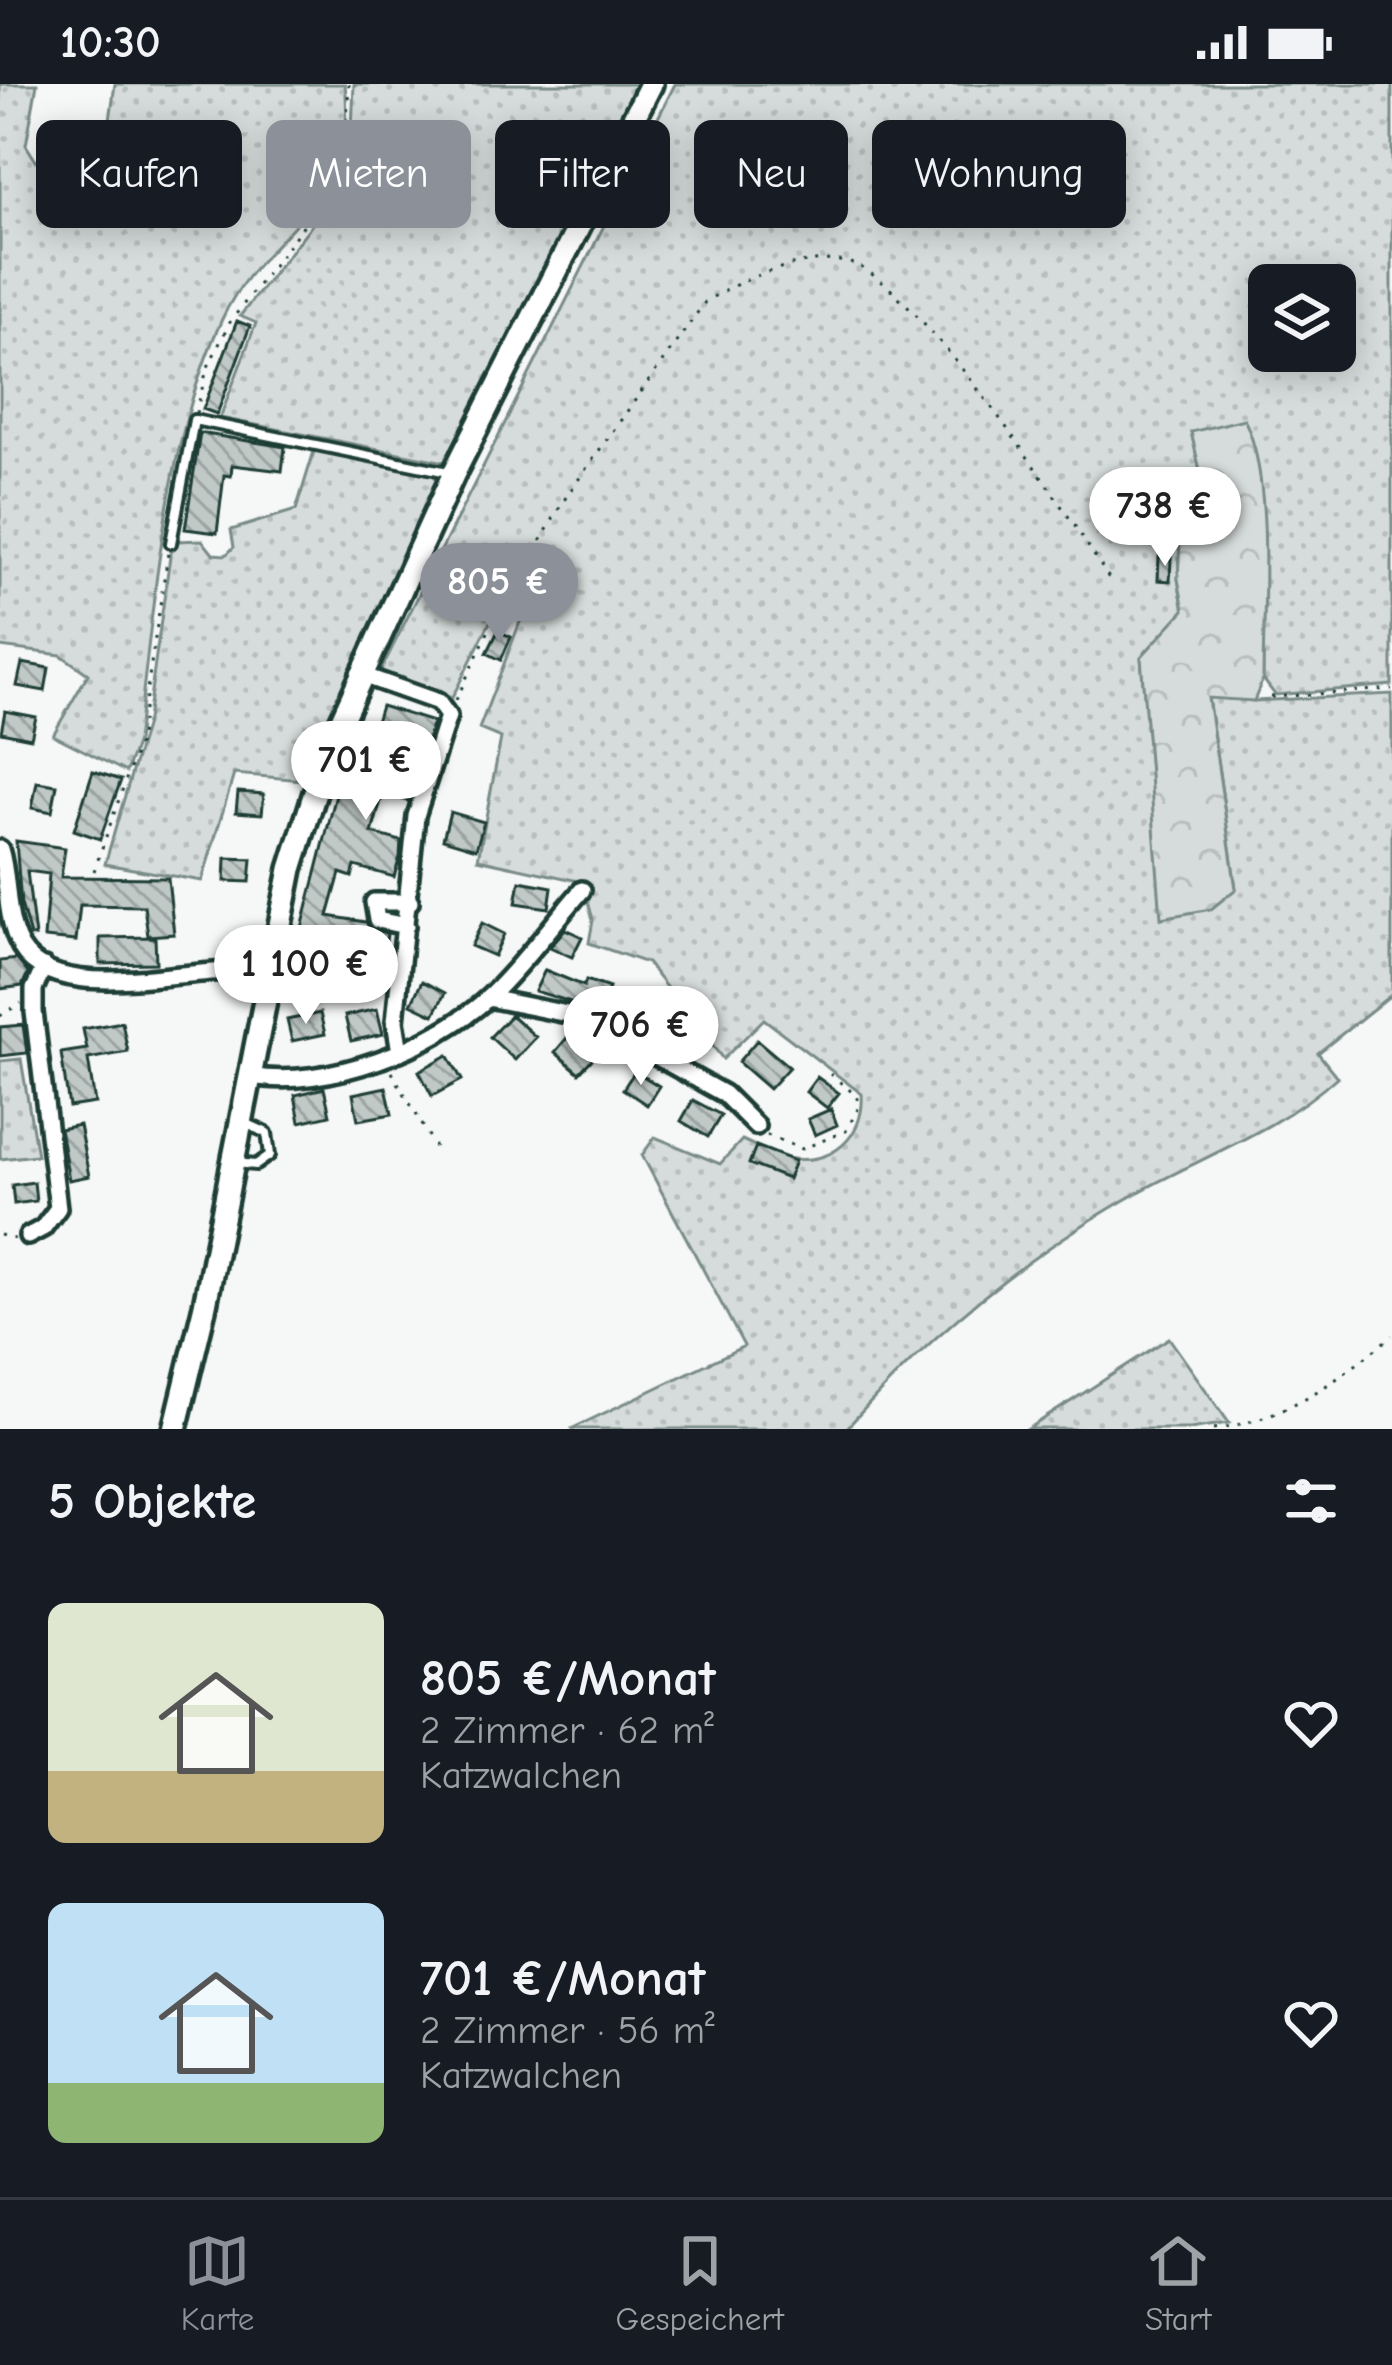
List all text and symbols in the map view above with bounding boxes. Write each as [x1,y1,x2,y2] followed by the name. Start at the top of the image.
[60,16,161,68] text: 10:30
[36,120,242,228] chip: Kaufen
[266,120,471,228] chip: Mieten
[495,120,670,228] chip: Filter
[694,120,848,228] chip: Neu
[872,120,1126,228] chip: Wohnung
[1248,264,1356,372] map controls
[1248,264,1356,372] button: layers
[1081,467,1249,569] pin: 738 €
[1116,483,1214,528] text: 738 €
[415,543,583,645] pin: 805 €
[447,559,551,604] text: 805 €
[282,721,450,823] pin: 701 €
[318,737,414,782] text: 701 €
[195,925,417,1027] pin: 1 100 €
[241,941,371,986] text: 1 100 €
[557,986,725,1088] pin: 706 €
[590,1002,692,1047] text: 706 €
[1278,1468,1344,1534] icon: filters
[48,1472,256,1531] text: 5 Objekte
[420,1649,716,1708] text: 805 €/Monat
[144,1651,288,1795] icon: home
[1278,1690,1344,1756] icon: heart
[420,1708,714,1753] text: 2 Zimmer · 62 m²
[420,1753,622,1798] text: Katzwalchen
[420,1949,706,2008] text: 701 €/Monat
[144,1951,288,2095] icon: home
[1278,1990,1344,2056] icon: heart
[420,2008,715,2053] text: 2 Zimmer · 56 m²
[420,2053,622,2098] text: Katzwalchen
[181,2228,254,2338] tab: Karte
[616,2228,784,2338] tab: Gespeichert
[1145,2228,1211,2338] tab: Start

